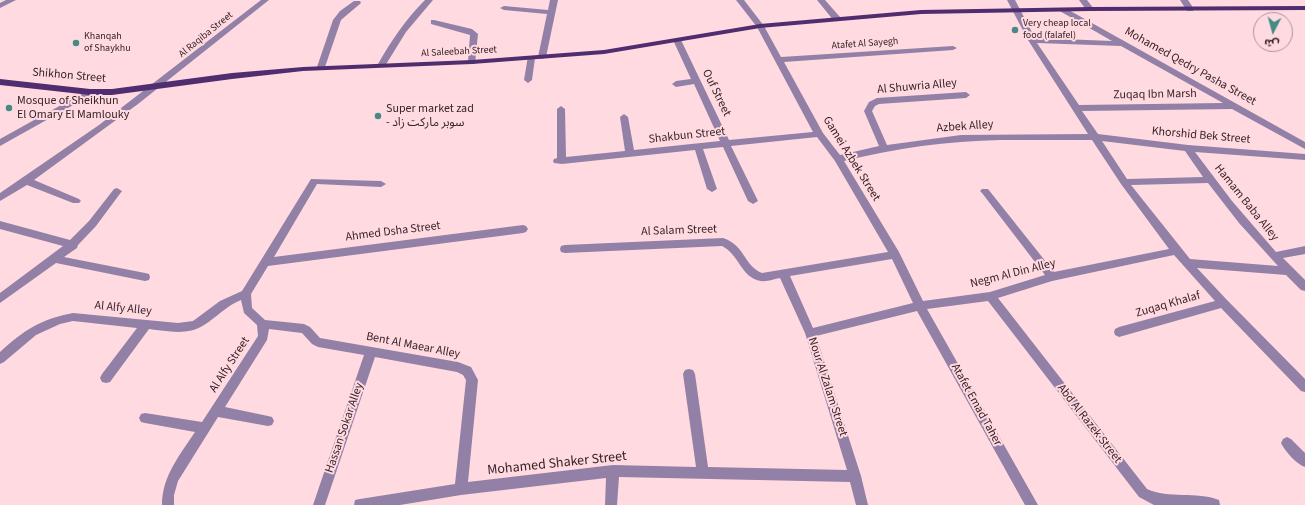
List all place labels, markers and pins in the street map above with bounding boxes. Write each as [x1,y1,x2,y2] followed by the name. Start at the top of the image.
[1023,18,1091,42] place label: Very cheap local food (falafel)
[1010,25,1020,35] marker: Very cheap local food (falafel)
[84,31,131,54] place label: Khanqah of Shaykhu
[71,38,81,48] marker: Khanqah of Shaykhu
[17,94,129,122] place label: Mosque of Sheikhun El Omary El Mamlouky
[386,102,474,130] place label: Super market zad - سوبر ماركت زاد
[4,103,14,113] marker: Mosque of Sheikhun El Omary El Mamlouky
[373,111,383,121] marker: Super market zad - سوبر ماركت زاد

